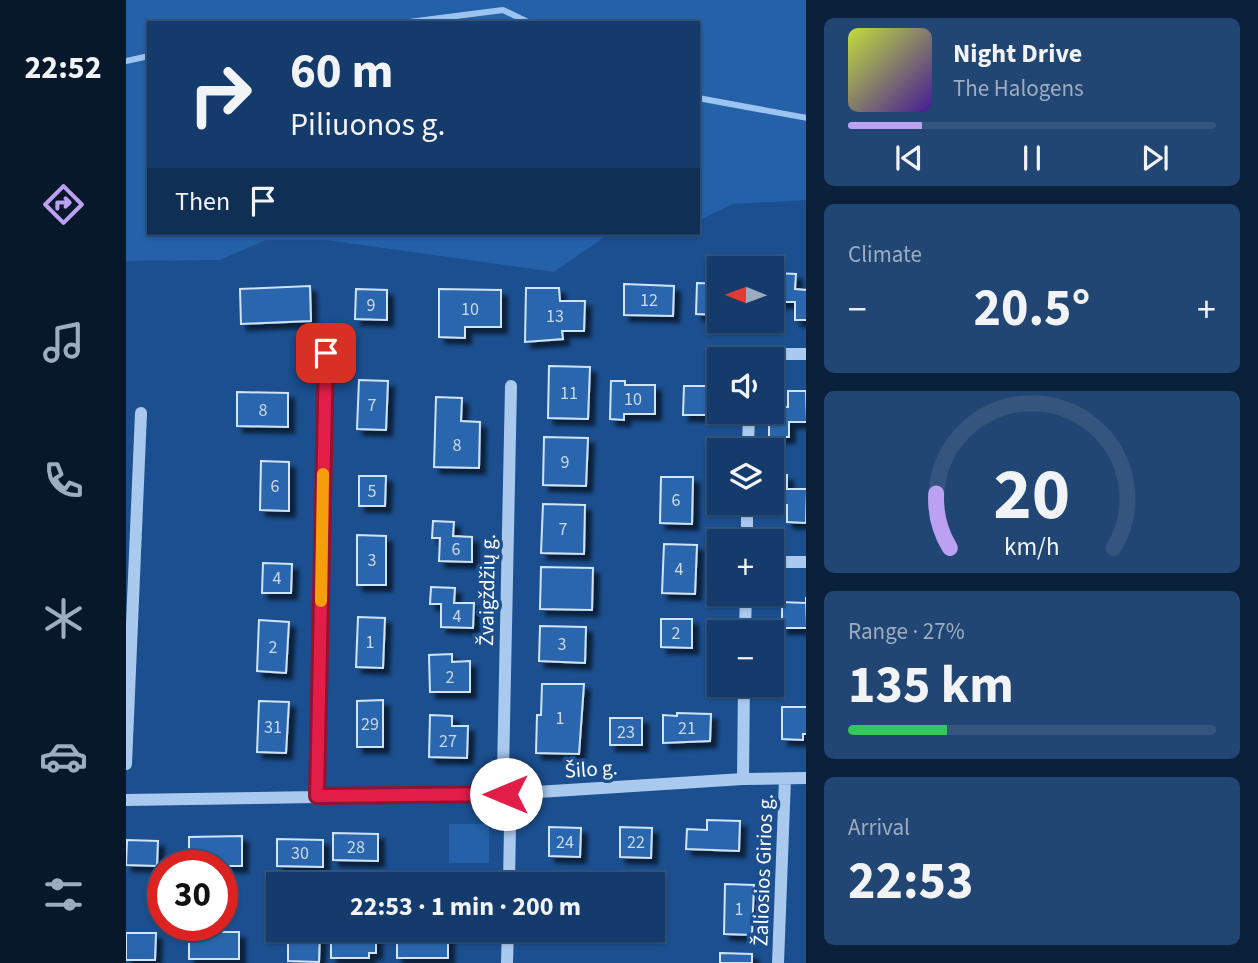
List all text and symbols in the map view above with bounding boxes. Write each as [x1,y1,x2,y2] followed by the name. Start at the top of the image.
[953,35,1082,72] text: Night Drive
[290,37,394,107] text: 60 m
[24,45,102,91] text: 22:52
[175,49,266,140] icon: right
[953,72,1084,105] text: The Halogens
[290,102,445,148] text: Piliuonos g.
[890,139,928,177] icon: previous
[1013,139,1051,177] icon: pause
[1136,139,1174,177] icon: next
[39,180,88,229] icon: directions
[244,182,282,220] icon: arrive
[175,183,230,220] text: Then
[848,238,922,271] text: Climate
[707,256,784,332] north arrow
[707,256,784,697] map controls
[974,272,1090,346] text: 20.5°
[848,283,867,337] text: −
[1197,283,1216,337] text: +
[640,288,658,313] house number: 12
[367,293,376,318] house number: 9
[461,297,479,322] house number: 10
[546,304,564,329] house number: 13
[39,318,88,367] icon: music
[296,323,356,383] pin
[307,334,345,372] icon: arrive
[707,347,784,424] button: sound
[560,381,578,406] house number: 11
[624,387,642,412] house number: 10
[368,393,377,418] house number: 7
[259,398,268,423] house number: 8
[453,433,462,458] house number: 8
[707,438,784,515] button: layers
[994,443,1070,547] text: 20
[561,450,570,475] house number: 9
[39,456,88,505] icon: phone
[271,474,280,499] house number: 6
[368,479,377,504] house number: 5
[672,488,681,513] house number: 6
[559,517,568,542] house number: 7
[1004,528,1060,564] text: km/h
[707,529,784,606] button: +
[471,534,503,646] street label: Žvaigždžių g.
[452,537,461,562] house number: 6
[368,548,377,573] house number: 3
[675,557,684,582] house number: 4
[273,566,282,591] house number: 4
[39,594,88,643] icon: climate
[453,604,462,629] house number: 4
[848,615,965,648] text: Range · 27%
[707,620,784,697] button: −
[672,621,681,646] house number: 2
[366,630,374,655] house number: 1
[558,632,567,657] house number: 3
[269,635,278,660] house number: 2
[848,649,1014,723] text: 135 km
[446,665,455,690] house number: 2
[556,706,564,731] house number: 1
[361,712,379,737] house number: 29
[264,715,282,740] house number: 31
[678,716,696,741] house number: 21
[617,720,635,745] house number: 23
[439,729,457,754] house number: 27
[39,732,88,781] icon: car
[563,752,619,786] street label: Šilo g.
[469,757,543,831] position arrow
[745,793,781,947] street label: Žaliosios Girios g.
[848,811,910,844] text: Arrival
[556,830,574,855] house number: 24
[627,830,645,855] house number: 22
[347,835,365,860] house number: 28
[291,841,309,866] house number: 30
[848,845,973,919] text: 22:53
[147,850,238,941] speed limit sign: 30
[39,870,88,919] icon: filters
[350,888,581,925] text: 22:53 · 1 min · 200 m
[735,897,743,922] house number: 1

